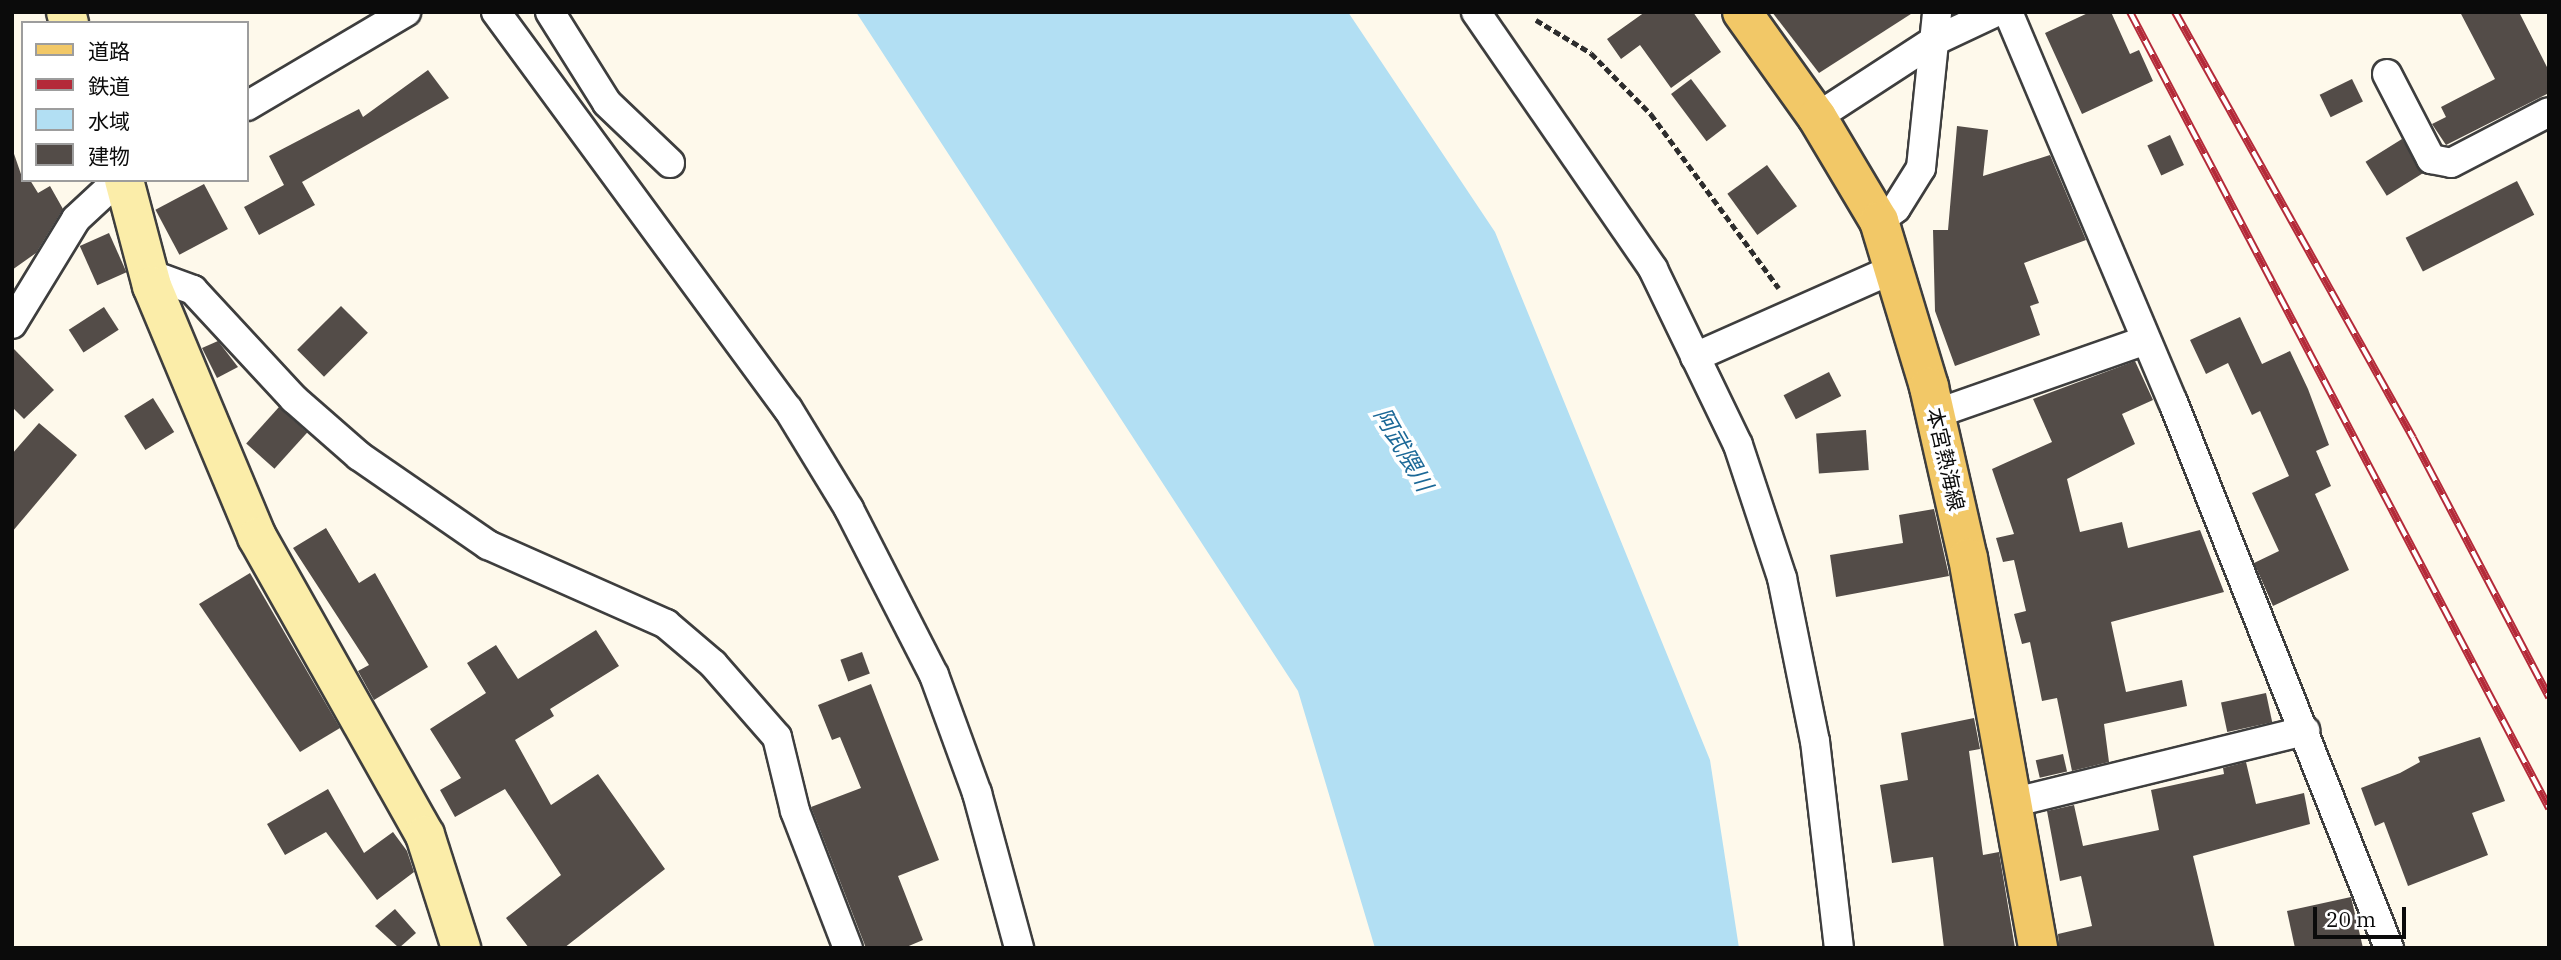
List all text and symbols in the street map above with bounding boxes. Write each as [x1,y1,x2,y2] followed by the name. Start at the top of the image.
[21,21,248,182] legend
[88,37,130,65] text: 道路
[88,72,130,100] text: 鉄道
[88,107,130,135] text: 水域
[88,142,130,170] text: 建物
[1369,402,1439,496] water label: 阿武隈川
[1922,405,1970,513] street label: 本宮熱海線
[2316,894,2409,938] scale bar
[2326,905,2376,933] text: 20 m

